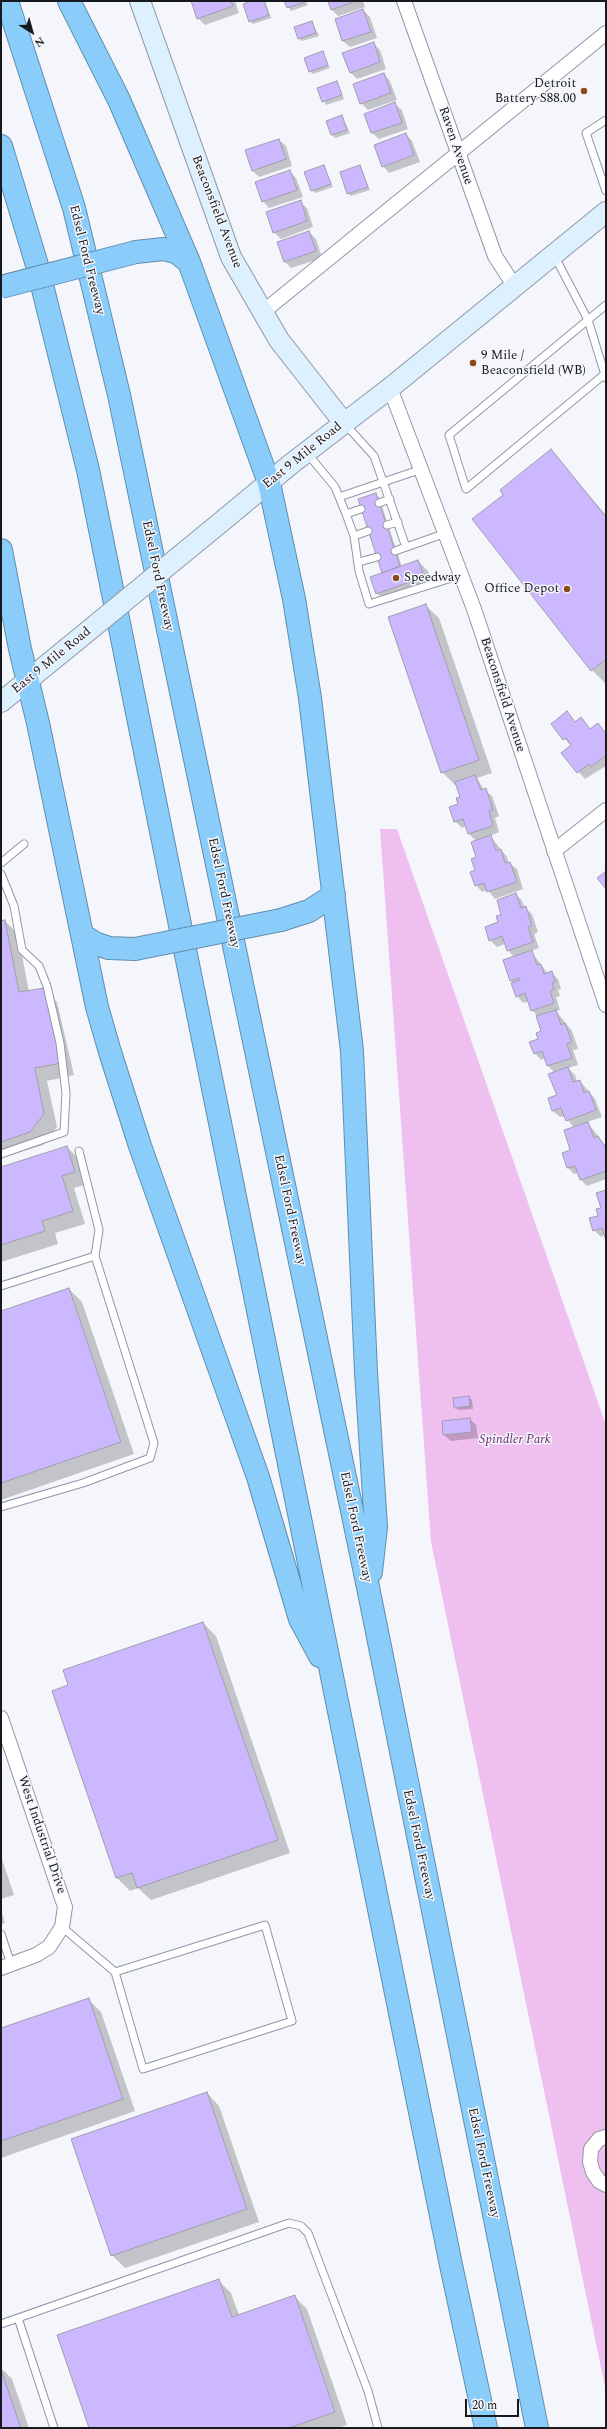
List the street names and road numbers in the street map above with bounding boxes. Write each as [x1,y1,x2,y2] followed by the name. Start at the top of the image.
[434,105,476,187] street label: Raven Avenue
[187,153,245,271] street label: Beaconsfield Avenue
[65,203,107,317] street label: Edsel Ford Freeway
[260,419,346,493] street label: East 9 Mile Road
[138,519,176,633] street label: Edsel Ford Freeway
[9,624,95,698] street label: East 9 Mile Road
[476,636,528,754] street label: Beaconsfield Avenue
[204,836,242,950] street label: Edsel Ford Freeway
[270,1153,308,1267] street label: Edsel Ford Freeway
[336,1470,374,1584] street label: Edsel Ford Freeway
[13,1774,69,1896] street label: West Industrial Drive
[399,1788,437,1902] street label: Edsel Ford Freeway
[464,2106,502,2220] street label: Edsel Ford Freeway

